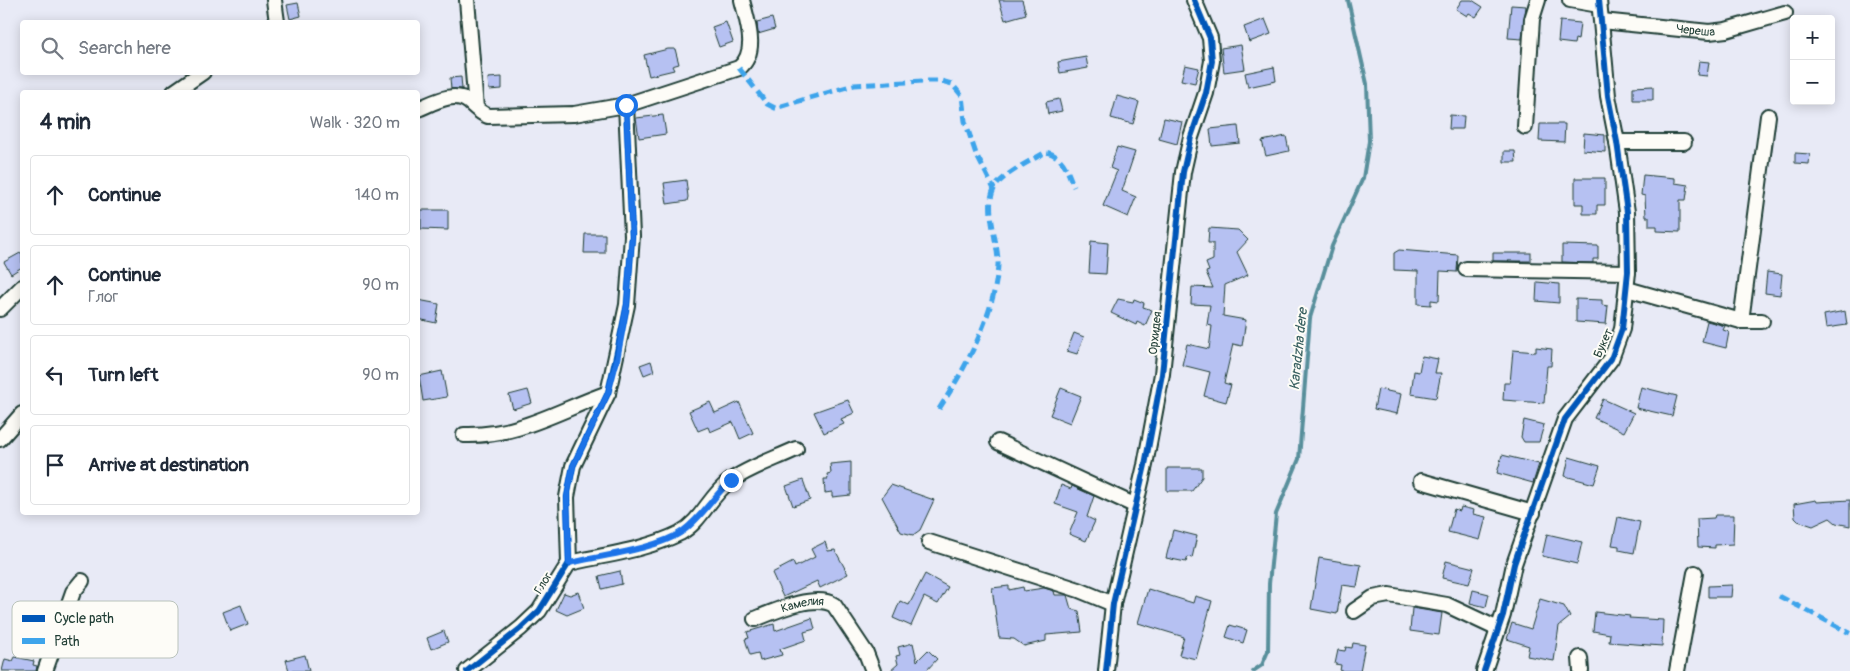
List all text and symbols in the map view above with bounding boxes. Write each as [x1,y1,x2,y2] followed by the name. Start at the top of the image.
[1790,15,1835,105] map controls
[1790,15,1835,60] button: +
[20,20,420,75] search box
[1675,22,1716,40] street label: Череша
[38,34,66,62] icon: search
[78,36,171,60] text: Search here
[1790,60,1835,105] button: −
[615,94,638,117] route start
[40,109,91,136] text: 4 min
[310,113,400,133] text: Walk · 320 m
[41,181,69,209] icon: ahead
[88,183,161,207] text: Continue
[355,185,399,205] text: 140 m
[88,263,161,287] text: Continue
[41,271,69,299] icon: ahead
[362,275,399,295] text: 90 m
[88,287,118,307] text: Глог
[1286,305,1311,391] water label: Karadzha dere
[1146,310,1165,355] street label: Орхидея
[1590,326,1617,360] street label: Букет
[41,361,69,389] icon: left
[88,363,158,387] text: Turn left
[362,365,399,385] text: 90 m
[41,451,69,479] icon: arrive
[88,453,249,477] text: Arrive at destination
[720,469,743,492] route end
[531,570,556,597] street label: Глог
[779,594,825,616] street label: Камелия
[12,601,178,658] legend
[54,610,114,627] text: Cycle path
[54,633,79,650] text: Path

